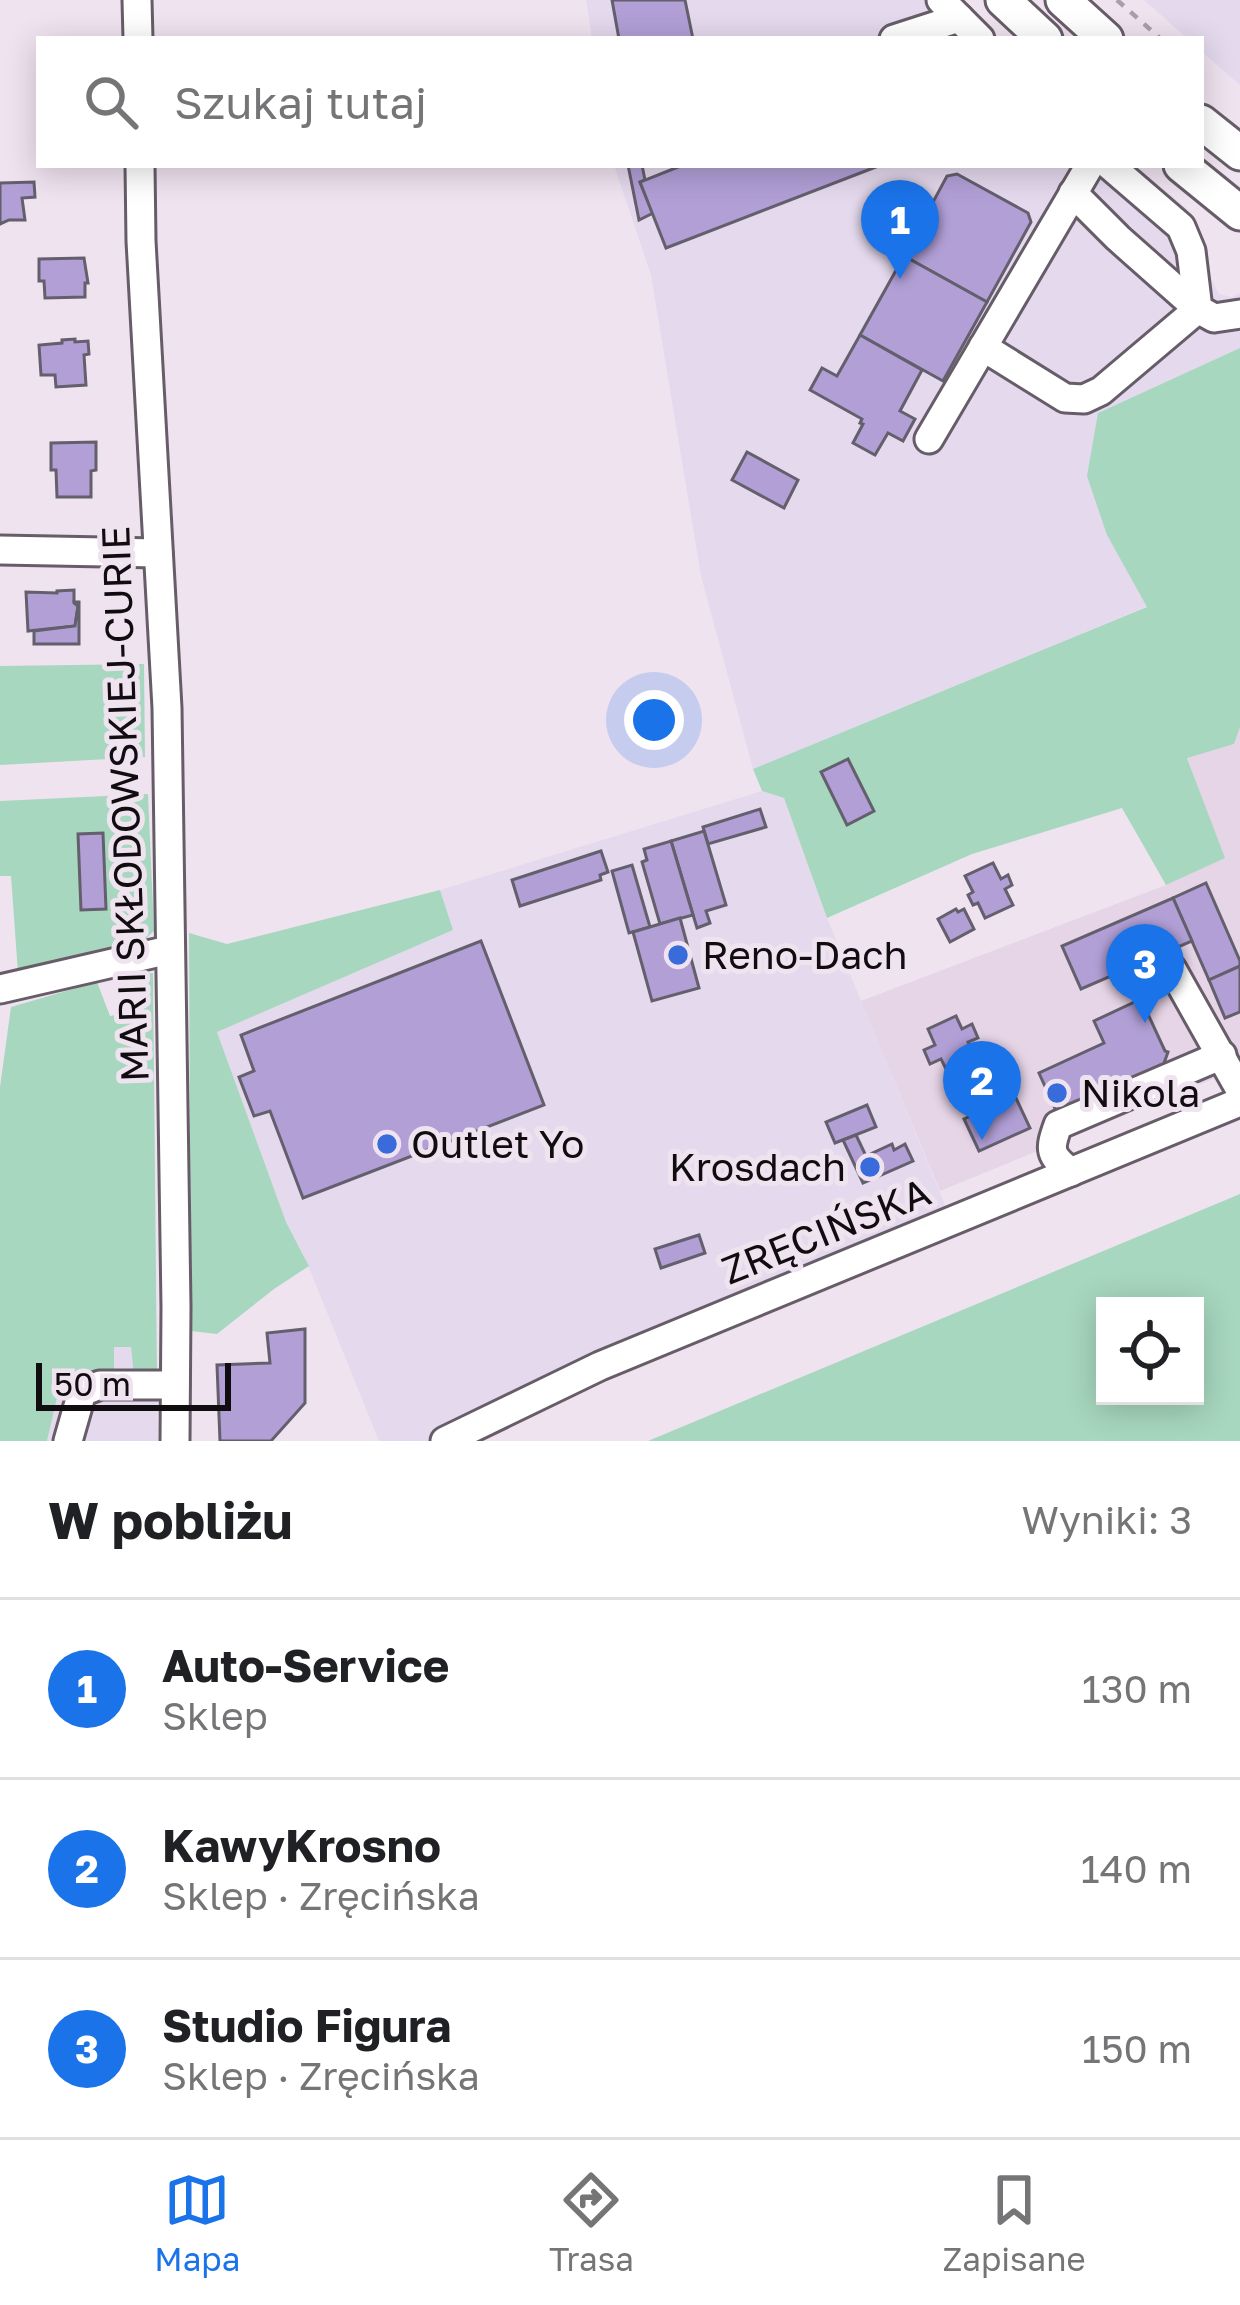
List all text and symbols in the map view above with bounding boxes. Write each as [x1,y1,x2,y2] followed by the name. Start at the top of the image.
[36,36,1204,168] search box
[78,69,144,135] icon: search
[174,75,427,129] text: Szukaj tutaj
[861,180,939,279] pin: 1
[91,525,158,1083] street label: MARII SKŁODOWSKIEJ-CURIE
[624,690,684,750] your location
[1106,924,1184,1023] pin: 3
[702,931,908,978] place label: Reno-Dach
[665,942,691,968] marker: Reno-Dach
[943,1041,1021,1140] pin: 2
[1081,1069,1200,1116] place label: Nikola
[1044,1080,1070,1106] marker: Nikola
[411,1120,584,1167] place label: Outlet Yo
[374,1131,400,1157] marker: Outlet Yo
[669,1143,846,1190] place label: Krosdach
[857,1154,883,1180] marker: Krosdach
[715,1167,937,1294] street label: ZRĘCIŃSKA
[1096,1297,1204,1405] map controls
[1096,1297,1204,1405] button: locate
[36,1357,231,1410] scale bar
[54,1364,131,1403] text: 50 m
[48,1489,293,1550] text: W pobliżu
[1022,1496,1192,1543] text: Wyniki: 3
[162,1638,449,1692] text: Auto-Service
[77,1665,97,1712] text: 1
[1082,1665,1192,1712] text: 130 m
[162,1692,268,1739] text: Sklep
[162,1818,441,1872] text: KawyKrosno
[75,1845,99,1892] text: 2
[1081,1845,1192,1892] text: 140 m
[162,1872,480,1919] text: Sklep · Zręcińska
[162,1998,451,2052] text: Studio Figura
[75,2025,99,2072] text: 3
[1082,2025,1192,2072] text: 150 m
[162,2052,480,2099] text: Sklep · Zręcińska
[154,2167,240,2278] tab: Mapa
[549,2167,634,2278] tab: Trasa
[943,2167,1086,2278] tab: Zapisane

